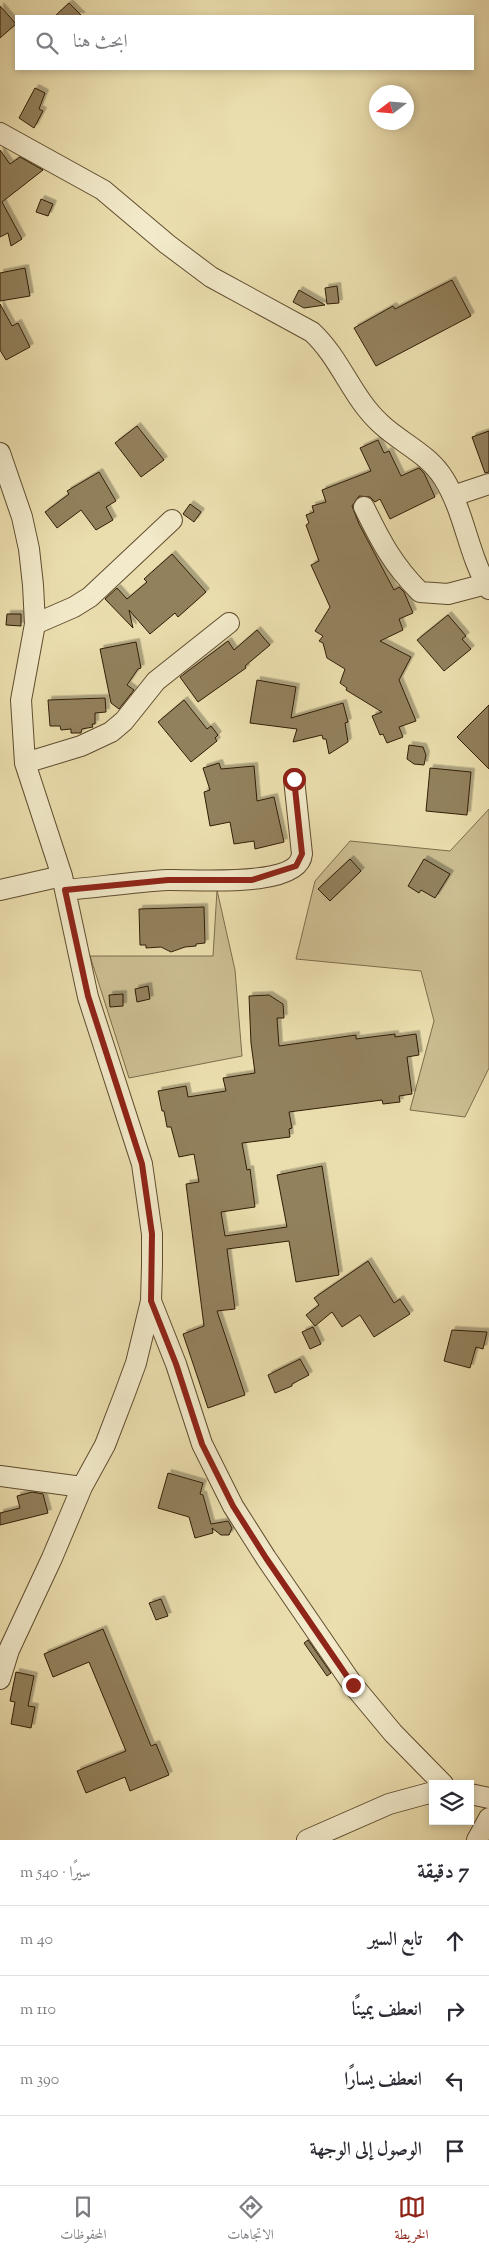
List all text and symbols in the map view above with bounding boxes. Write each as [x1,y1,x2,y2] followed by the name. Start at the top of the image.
[15,15,474,70] search box
[33,29,61,57] icon: search
[73,29,128,56] text: ابحث هنا
[369,85,414,130] north arrow
[283,768,306,791] route start
[342,1674,365,1697] route end
[429,1780,474,1825] map controls
[429,1780,474,1825] button: layers
[417,1858,469,1888] text: 7 دقيقة
[20,1862,91,1885] text: سيرًا · 540 m
[368,1927,422,1954] text: تابع السير
[441,1927,469,1955] icon: ahead
[20,1929,53,1952] text: 40 m
[352,1997,422,2024] text: انعطف يمينًا
[441,1997,469,2025] icon: right
[20,1999,56,2022] text: 110 m
[344,2067,422,2094] text: انعطف يسارًا
[441,2067,469,2095] icon: left
[20,2069,59,2092] text: 390 m
[310,2137,422,2164] text: الوصول إلى الوجهة
[441,2137,469,2165] icon: arrive
[60,2193,107,2248] tab: المحفوظات
[227,2193,274,2248] tab: الاتجاهات
[395,2193,429,2248] tab: الخريطة

